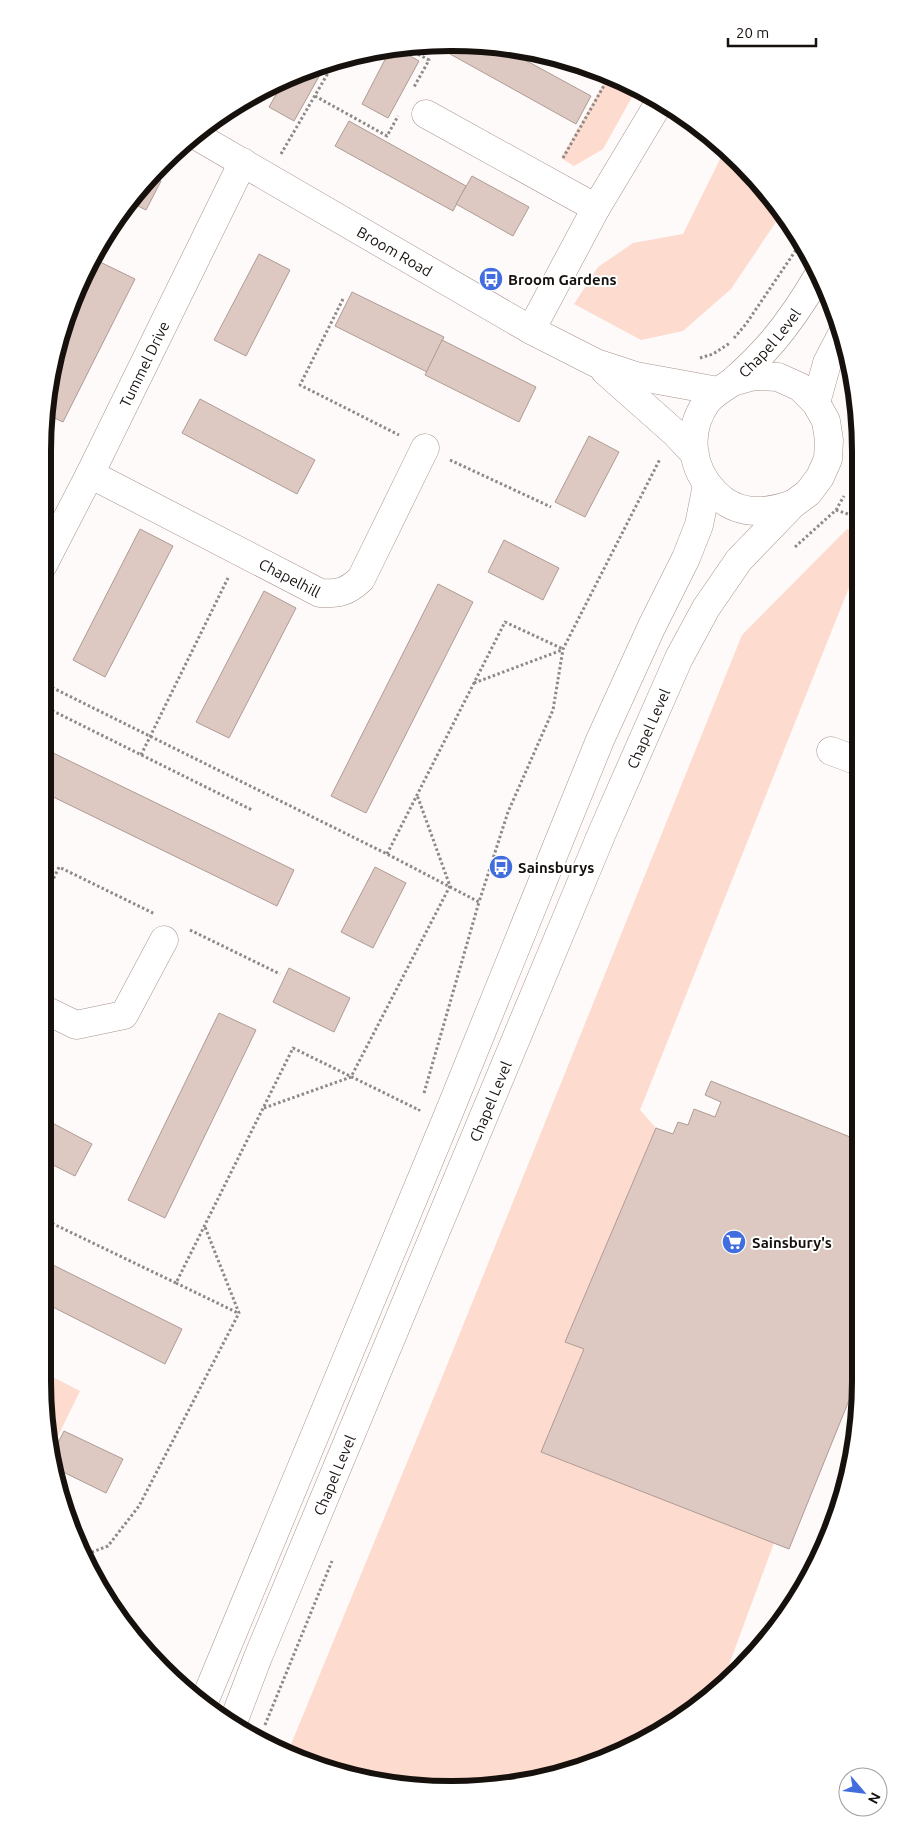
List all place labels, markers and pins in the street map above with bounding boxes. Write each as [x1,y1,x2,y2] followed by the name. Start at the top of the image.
[478,266,504,292] bus stop icon: Broom Gardens
[508,271,617,288] place label: Broom Gardens
[488,854,514,880] bus stop icon: Sainsburys
[518,859,594,876] place label: Sainsburys
[721,1229,747,1255] supermarket icon: Sainsbury's
[752,1234,832,1251] place label: Sainsbury's

